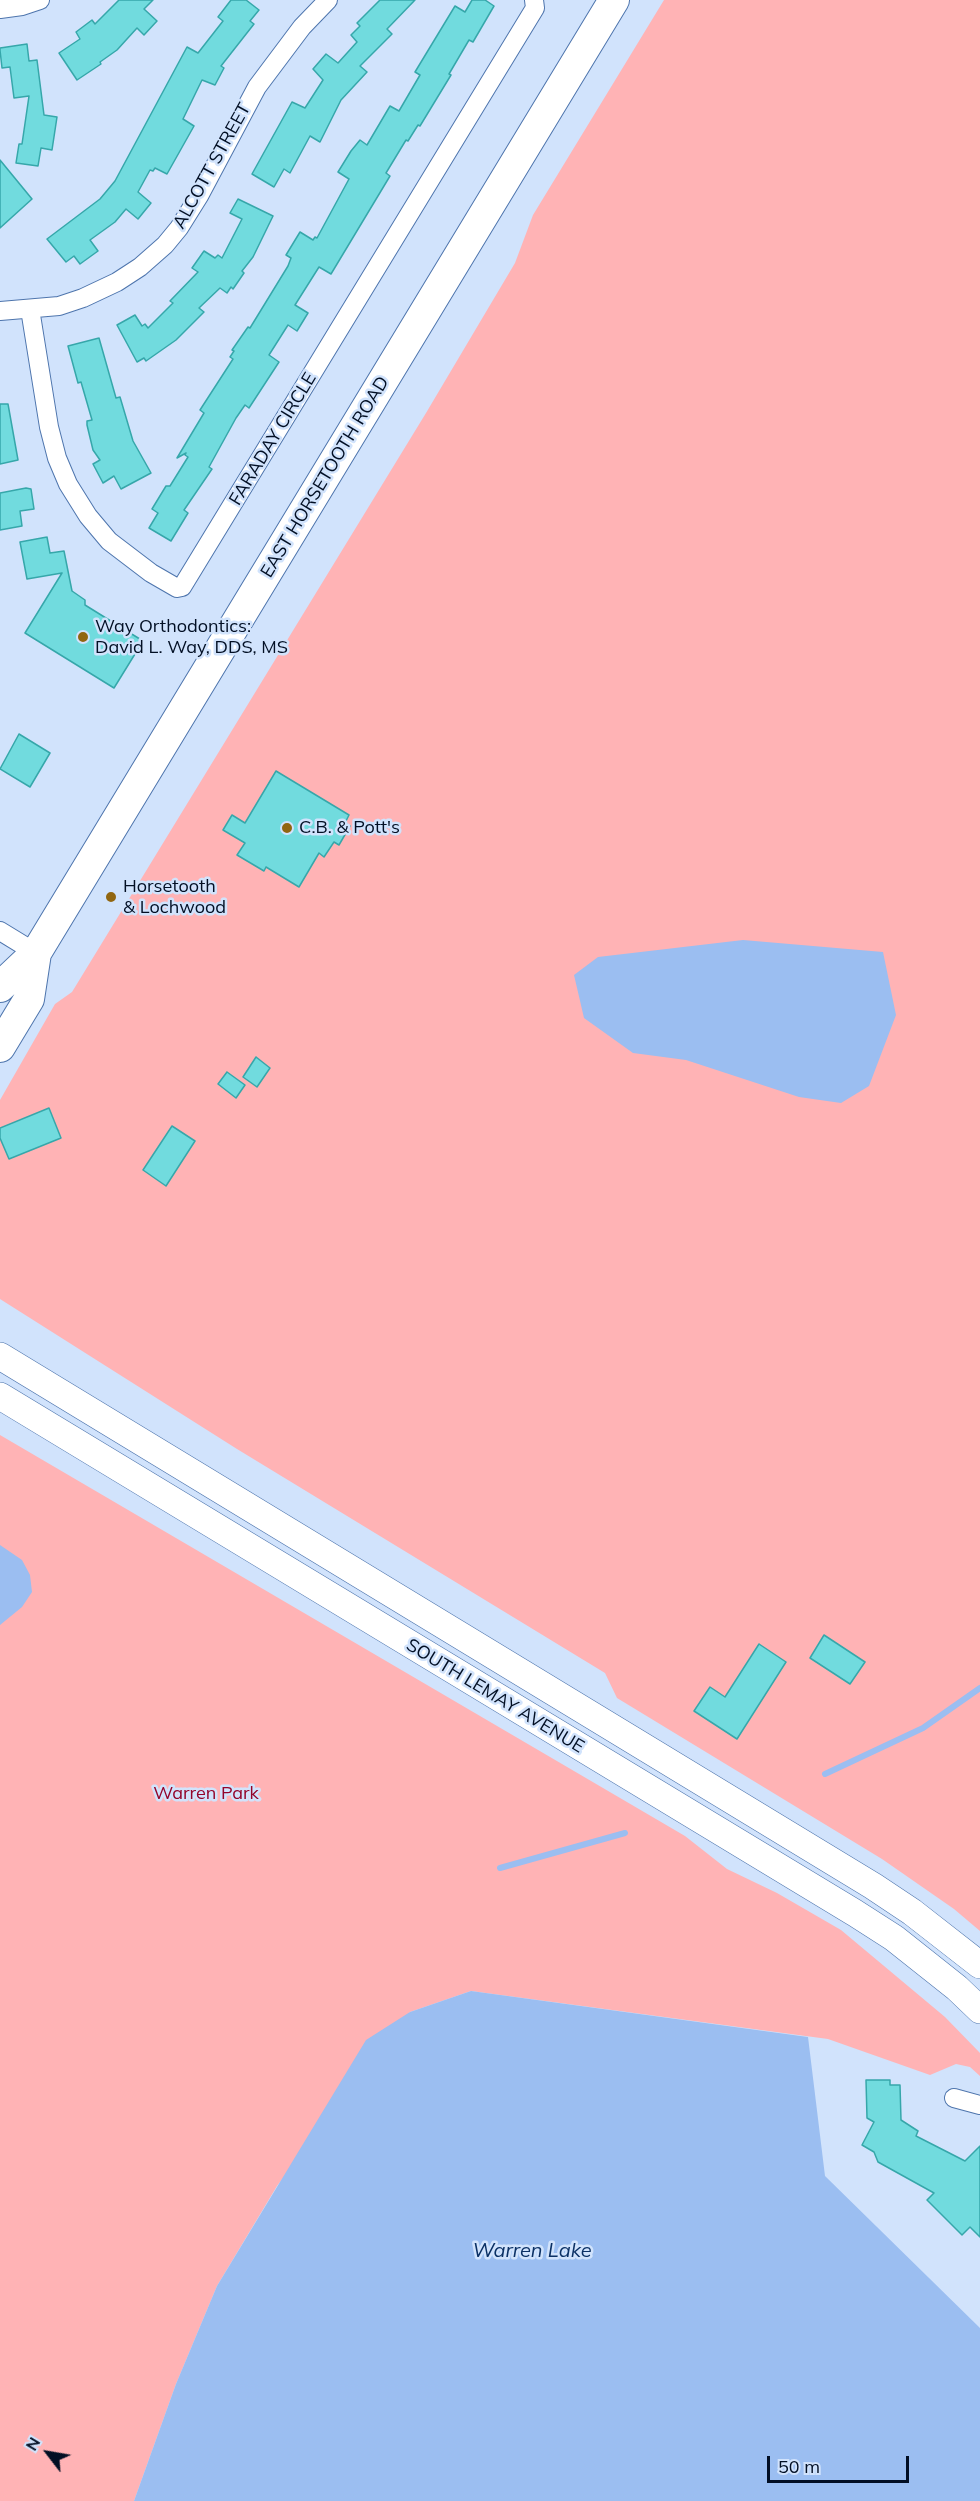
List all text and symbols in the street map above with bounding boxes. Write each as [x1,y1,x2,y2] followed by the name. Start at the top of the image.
[169,99,255,233] street label: ALCOTT STREET
[225,369,321,509] street label: FARADAY CIRCLE
[256,373,394,581] street label: EAST HORSETOOTH ROAD
[95,616,288,658] place label: Way Orthodontics: David L. Way, DDS, MS
[76,630,90,644] marker: Way Orthodontics: David L. Way, DDS, MS
[299,817,400,839] place label: C.B. & Pott's
[280,821,294,835] marker: C.B. & Pott's
[123,876,226,918] place label: Horsetooth & Lochwood
[104,890,118,904] marker: Horsetooth & Lochwood
[402,1634,588,1758] street label: SOUTH LEMAY AVENUE
[153,1783,259,1805] park label: Warren Park
[472,2239,592,2263] water label: Warren Lake
[18,2423,78,2483] north arrow
[21,2433,44,2454] text: N
[770,2444,912,2482] scale bar
[778,2455,820,2478] text: 50 m

